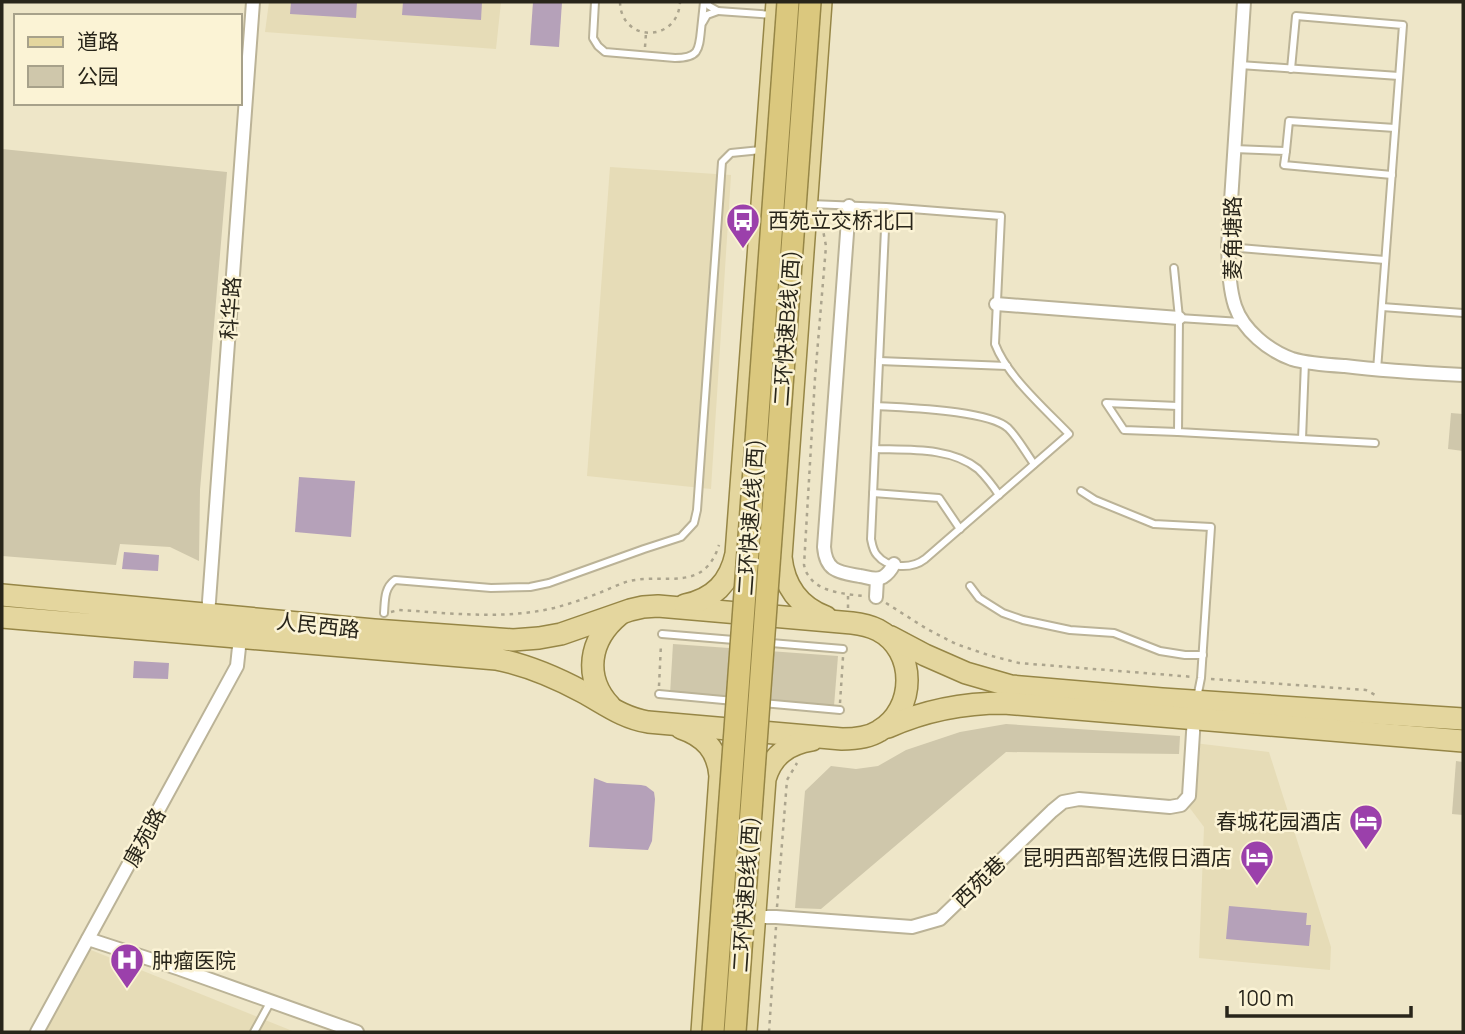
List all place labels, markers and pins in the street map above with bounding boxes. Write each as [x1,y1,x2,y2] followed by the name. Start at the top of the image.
[724,201,762,250] bus stop icon: 西苑立交桥北口
[768,206,915,234] place label: 西苑立交桥北口
[1347,802,1385,851] hotel icon: 春城花园酒店
[1216,807,1342,835] place label: 春城花园酒店
[1238,838,1276,887] hotel icon: 昆明西部智选假日酒店
[1022,843,1232,871] place label: 昆明西部智选假日酒店
[108,941,146,990] hospital icon: 肿瘤医院
[152,946,236,974] place label: 肿瘤医院

